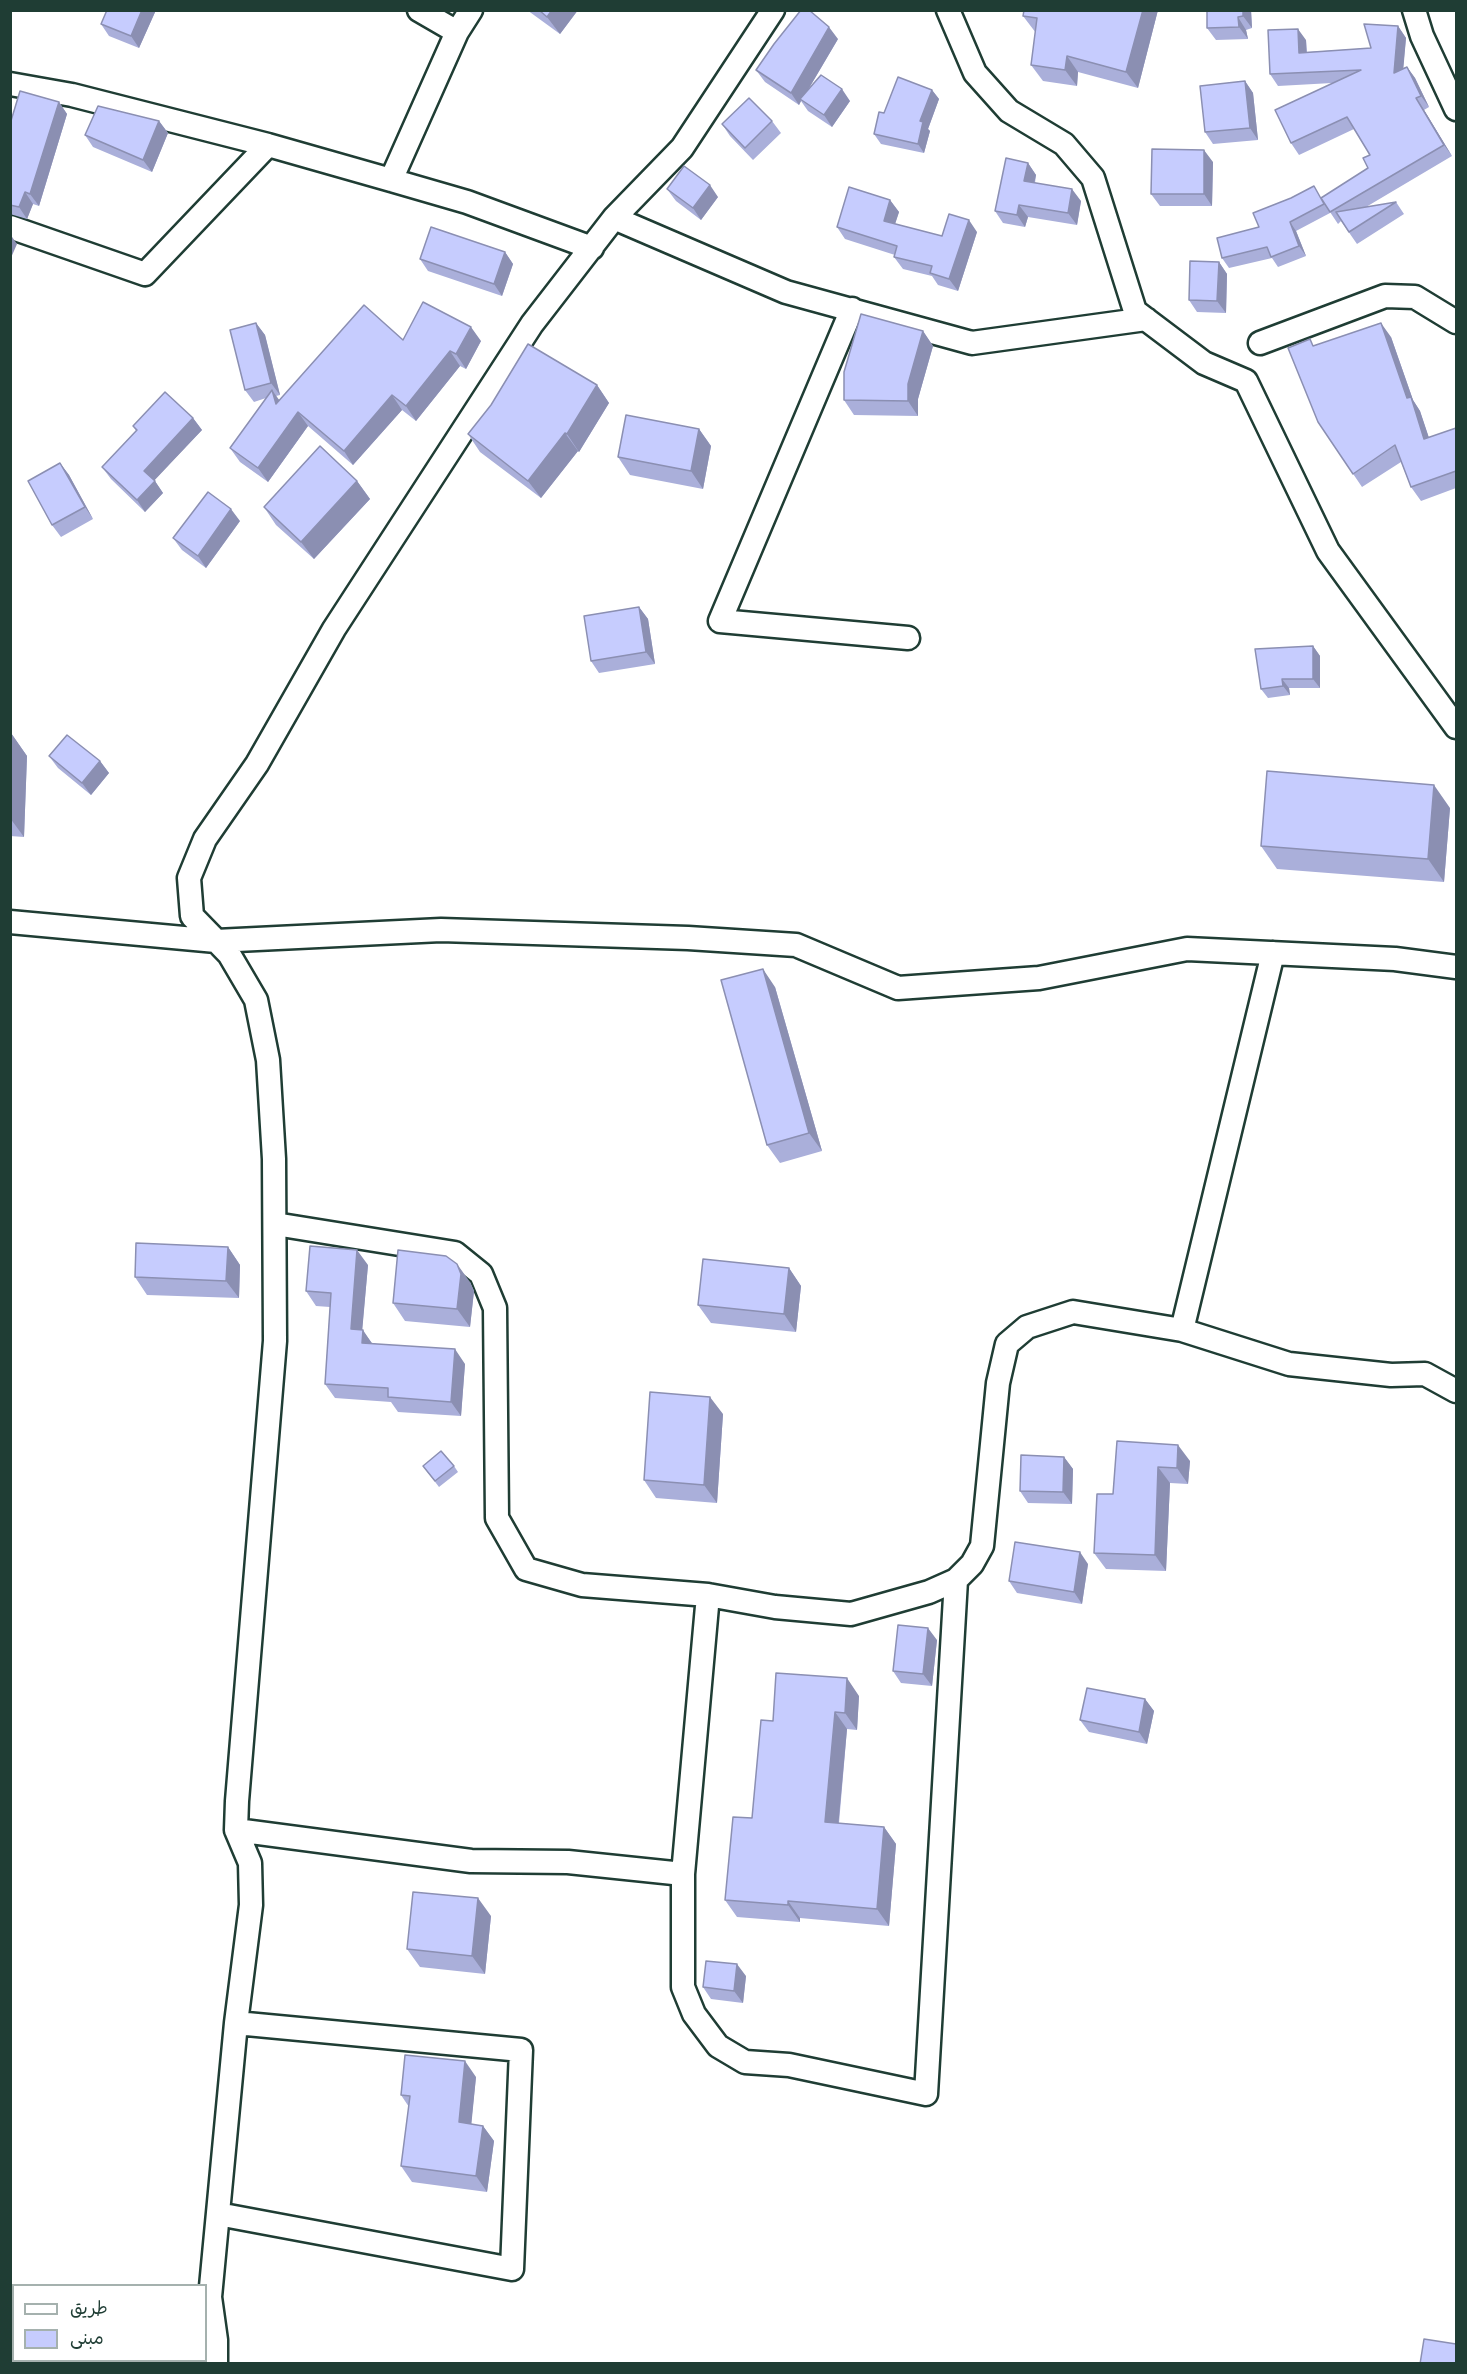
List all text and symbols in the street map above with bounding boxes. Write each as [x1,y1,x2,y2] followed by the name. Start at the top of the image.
[12,2284,207,2362] legend
[70,2300,108,2321] text: طريق
[70,2330,104,2351] text: مبنى

